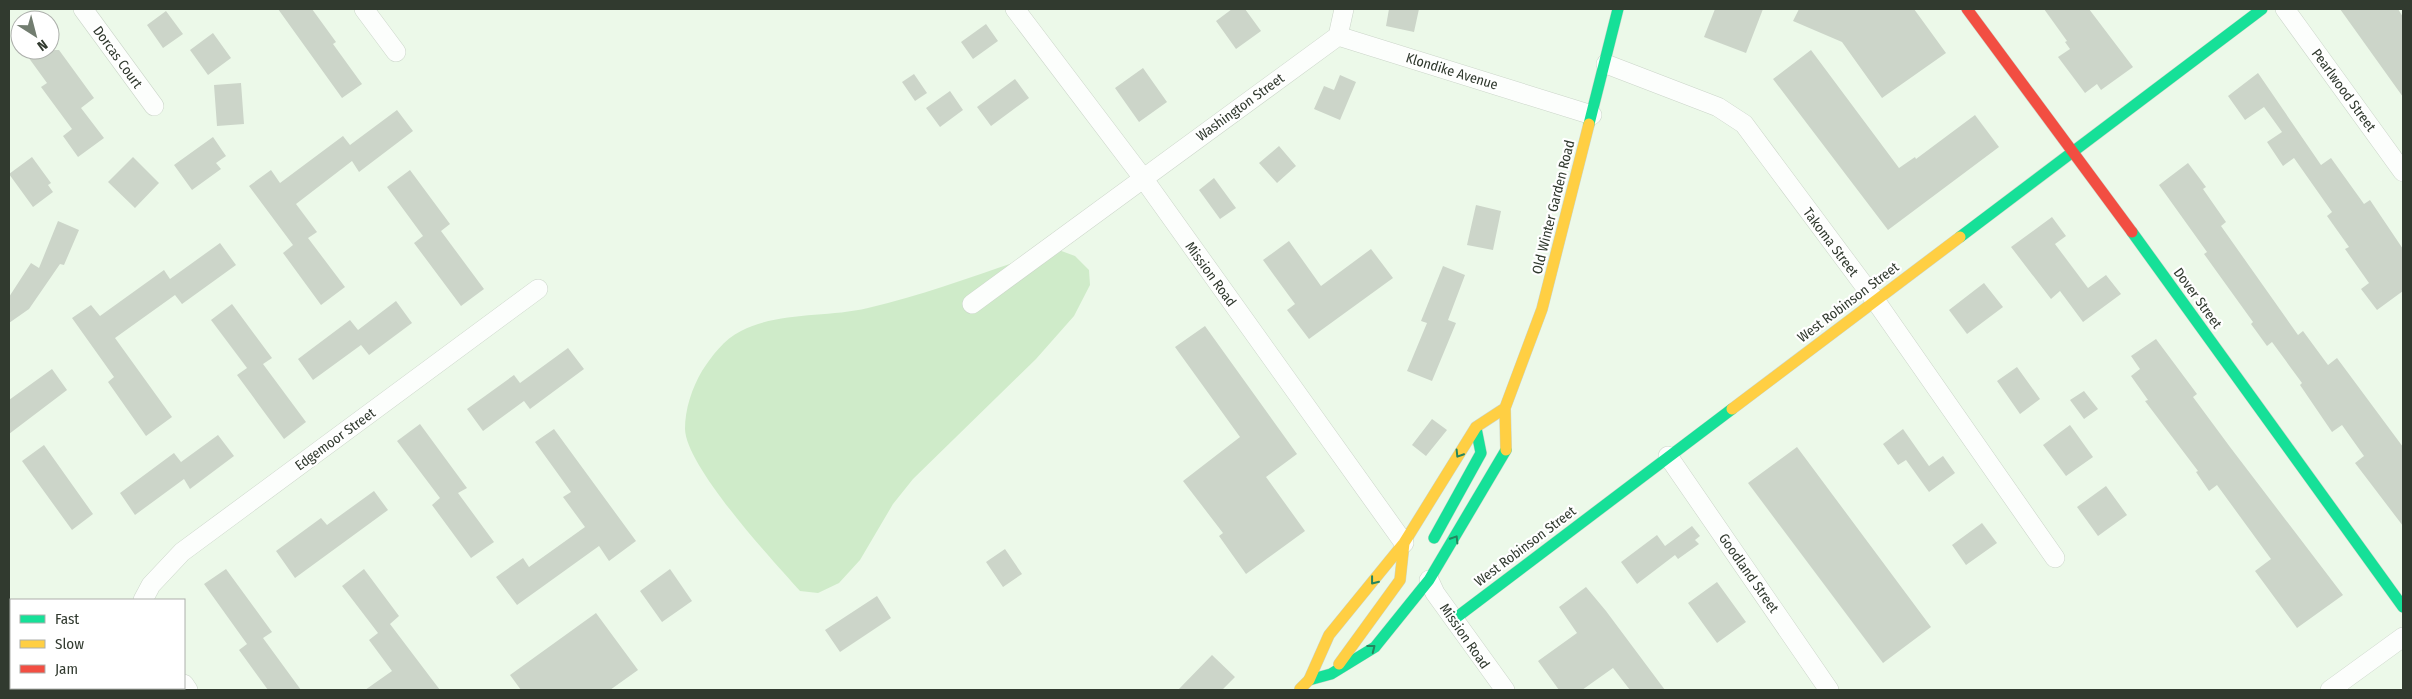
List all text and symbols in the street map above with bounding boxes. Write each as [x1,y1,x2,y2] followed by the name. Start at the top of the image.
[10,10,60,60] north arrow
[89,23,146,92] street label: Dorcas Court
[34,36,51,54] text: N
[2308,46,2380,135] street label: Pearlwood Street
[1404,49,1500,94] street label: Klondike Avenue
[1193,70,1288,145] street label: Washington Street
[1529,138,1578,276] street label: Old Winter Garden Road
[1799,205,1862,280] street label: Takoma Street
[1181,239,1240,310] street label: Mission Road
[1794,258,1903,346] street label: West Robinson Street
[2170,265,2226,332] street label: Dover Street
[292,404,379,474] street label: Edgemoor Street
[1456,448,1465,457] one-way arrow
[1471,502,1580,590] street label: West Robinson Street
[1715,530,1783,617] street label: Goodland Street
[1448,535,1458,544] one-way arrow
[1371,575,1379,584] one-way arrow
[10,599,185,689] legend
[1436,600,1493,672] street label: Mission Road
[55,610,79,628] text: Fast
[55,635,84,653] text: Slow
[1366,645,1375,653] one-way arrow
[55,660,78,678] text: Jam

